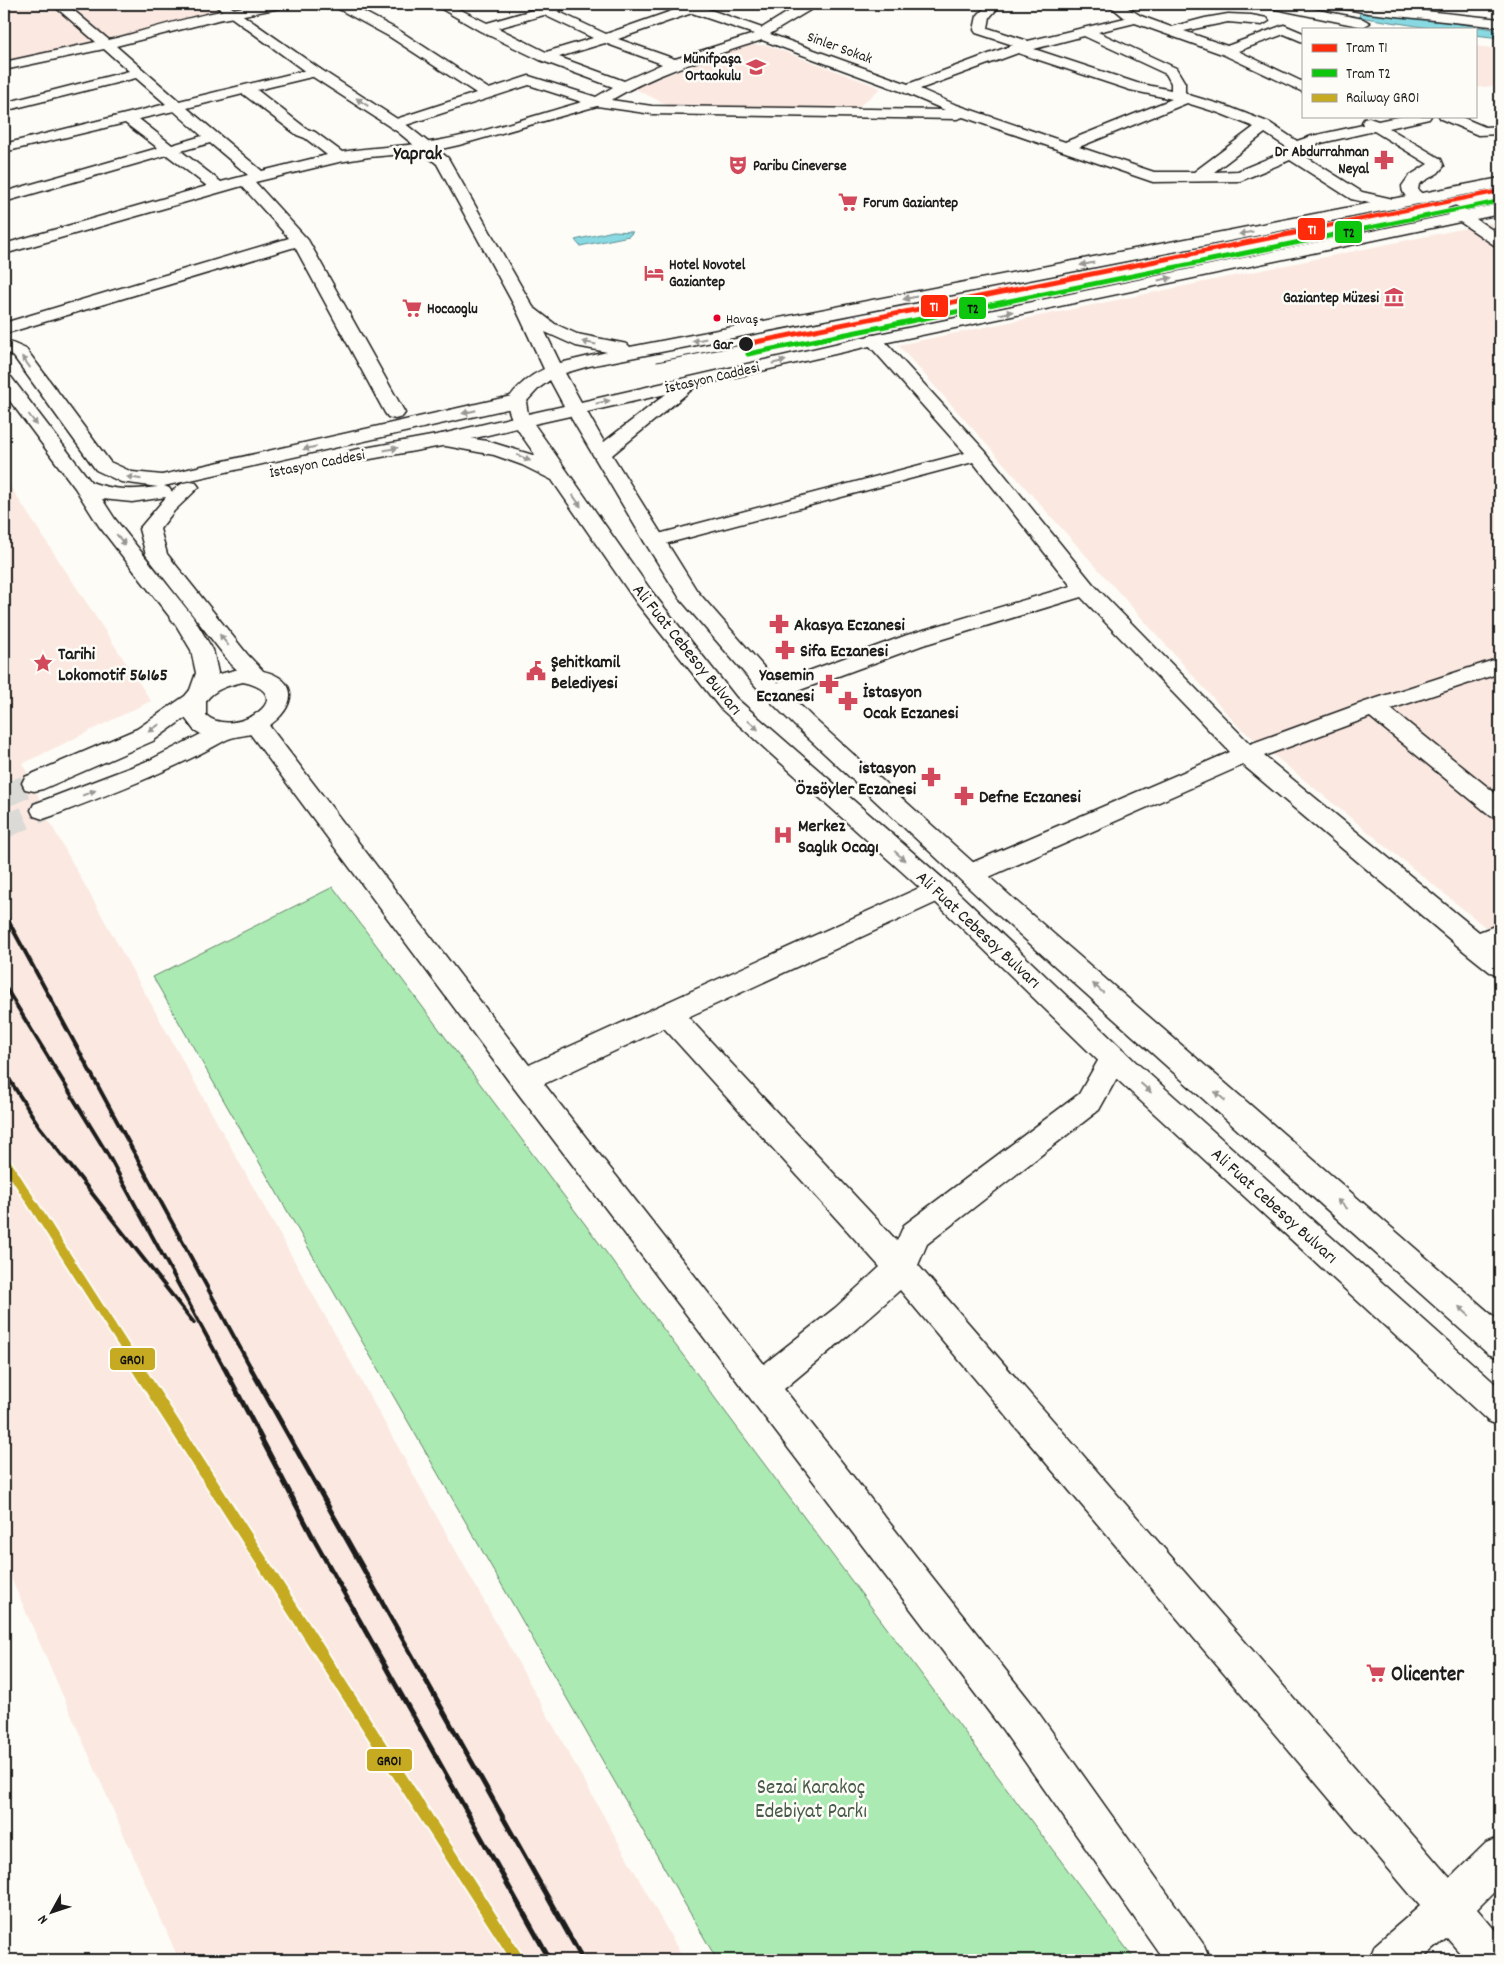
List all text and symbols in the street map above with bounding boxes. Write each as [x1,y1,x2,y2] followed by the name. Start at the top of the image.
[804,27,875,71] street label: Sinler Sokak
[1302,28,1476,118] legend
[1346,38,1388,60] text: Tram T1
[683,49,742,88] place label: Münifpaşa Ortaokulu
[745,56,767,78] school or university icon: Münifpaşa Ortaokulu
[1346,64,1391,86] text: Tram T2
[1346,88,1419,110] text: Railway GR01
[355,98,369,107] one-way arrow
[393,142,442,169] district label: Yaprak
[1275,142,1369,181] place label: Dr Abdurrahman Neyal
[1373,149,1395,171] pharmacy icon: Dr Abdurrahman Neyal
[727,154,749,176] theatre icon: Paribu Cineverse
[753,156,847,178] place label: Paribu Cineverse
[837,191,859,213] supermarket icon: Forum Gaziantep
[863,193,958,215] place label: Forum Gaziantep
[1297,217,1326,241] line badge: T1
[1334,220,1363,244] line badge: T2
[1308,221,1316,241] text: T1
[1343,224,1355,244] text: T2
[1238,229,1254,237] one-way arrow
[669,255,746,294] place label: Hotel Novotel Gaziantep
[1078,260,1094,268] one-way arrow
[643,262,665,284] hotel icon: Hotel Novotel Gaziantep
[1157,275,1173,283] one-way arrow
[1383,286,1405,308] museum icon: Gaziantep Müzesi
[1283,288,1379,310] place label: Gaziantep Müzesi
[902,294,918,302] one-way arrow
[920,294,949,318] line badge: T1
[958,296,987,320] line badge: T2
[401,297,423,319] supermarket icon: Hocaoglu
[930,298,938,318] text: T1
[427,299,478,321] place label: Hocaoglu
[967,300,979,320] text: T2
[998,308,1014,316] one-way arrow
[726,310,758,330] place label: Havaş
[712,313,722,323] marker: Havaş
[713,335,733,357] place label: Gar
[737,335,755,353] marker: Gar
[692,336,707,344] one-way arrow
[581,339,596,347] one-way arrow
[21,356,32,369] one-way arrow
[663,357,762,401] street label: İstasyon Caddesi
[771,357,787,365] one-way arrow
[596,398,611,406] one-way arrow
[461,408,476,416] one-way arrow
[28,413,39,426] one-way arrow
[302,444,318,452] one-way arrow
[268,445,367,485] street label: İstasyon Caddesi
[384,445,400,453] one-way arrow
[517,454,531,462] one-way arrow
[125,473,141,481] one-way arrow
[572,495,582,508] one-way arrow
[116,534,126,547] one-way arrow
[625,580,747,722] street label: Ali Fuat Cebesoy Bulvarı
[768,613,790,635] pharmacy icon: Akasya Eczanesi
[794,614,906,639] place label: Akasya Eczanesi
[219,634,230,647] one-way arrow
[774,639,796,661] pharmacy icon: Sifa Eczanesi
[800,640,889,665] place label: Sifa Eczanesi
[58,643,168,689] place label: Tarihi Lokomotif 56165
[551,651,621,697] place label: Şehitkamil Belediyesi
[32,652,54,674] place icon: Tarihi Lokomotif 56165
[525,660,547,682] public building icon: Şehitkamil Belediyesi
[756,664,815,710] place label: Yasemin Eczanesi
[818,673,840,695] pharmacy icon: Yasemin Eczanesi
[863,681,959,727] place label: İstasyon Ocak Eczanesi
[837,690,859,712] pharmacy icon: İstasyon Ocak Eczanesi
[746,719,758,731] one-way arrow
[147,723,161,733] one-way arrow
[796,757,917,803] place label: istasyon Özsöyler Eczanesi
[920,766,942,788] pharmacy icon: istasyon Özsöyler Eczanesi
[953,785,975,807] pharmacy icon: Defne Eczanesi
[979,786,1081,811] place label: Defne Eczanesi
[81,789,96,796] one-way arrow
[798,815,879,861] place label: Merkez Saglık Ocagı
[772,824,794,846] hospital icon: Merkez Saglık Ocagı
[894,850,906,862] one-way arrow
[909,866,1045,995] street label: Ali Fuat Cebesoy Bulvarı
[1092,983,1105,994] one-way arrow
[1139,1082,1152,1093] one-way arrow
[1215,1090,1227,1102] one-way arrow
[1205,1143,1342,1271] street label: Ali Fuat Cebesoy Bulvarı
[1335,1198,1348,1209] one-way arrow
[1458,1305,1470,1317] one-way arrow
[109,1347,156,1371] line badge: GR01
[120,1351,144,1371] text: GR01
[1391,1661,1465,1691] place label: Olicenter
[1365,1662,1387,1684] supermarket icon: Olicenter
[366,1748,413,1772] line badge: GR01
[377,1752,401,1772] text: GR01
[755,1774,867,1828] park label: Sezai Karakoç Edebiyat Parkı
[28,1886,78,1936] north arrow
[34,1910,53,1928] text: N

